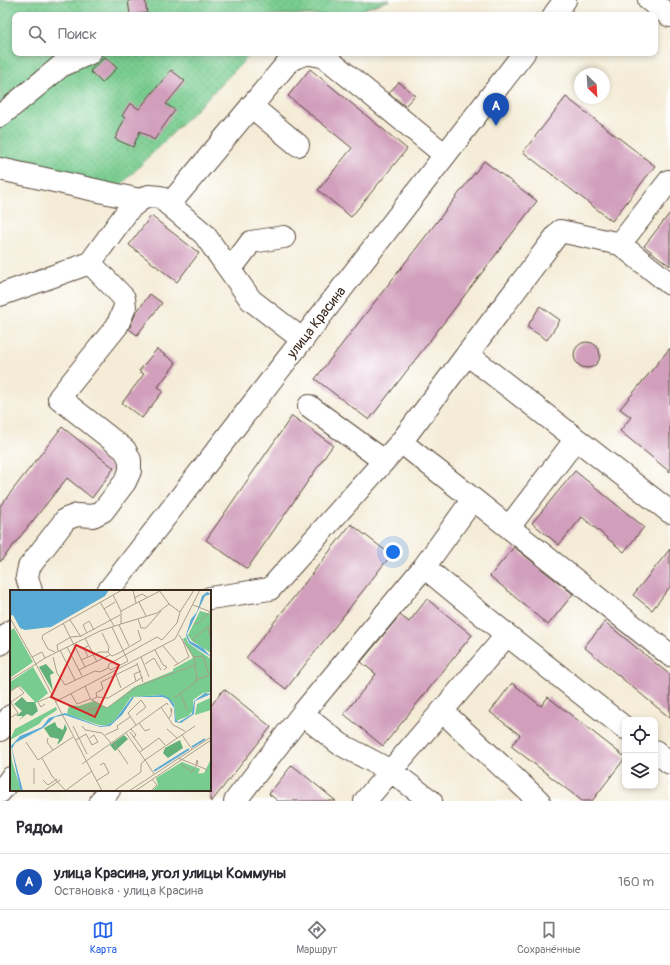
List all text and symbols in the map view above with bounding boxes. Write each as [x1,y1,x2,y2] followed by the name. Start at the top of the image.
[12,12,658,56] search box
[26,23,48,45] icon: search
[58,25,97,44] text: Поиск
[574,68,610,104] north arrow
[483,93,509,126] pin: A
[283,283,349,362] street label: улица Красина
[383,542,403,562] your location
[10,590,211,791] inset map
[622,717,658,789] map controls
[622,717,658,753] button: locate
[622,753,658,789] button: layers
[16,817,63,838] text: Рядом
[54,864,286,883] text: улица Красина, угол улицы Коммуны
[25,874,33,890] text: A
[618,874,654,890] text: 160 m
[54,883,203,899] text: Остановка · улица Красина
[90,919,117,956] tab: Карта
[296,919,338,956] tab: Маршрут
[517,919,580,956] tab: Сохранённые

